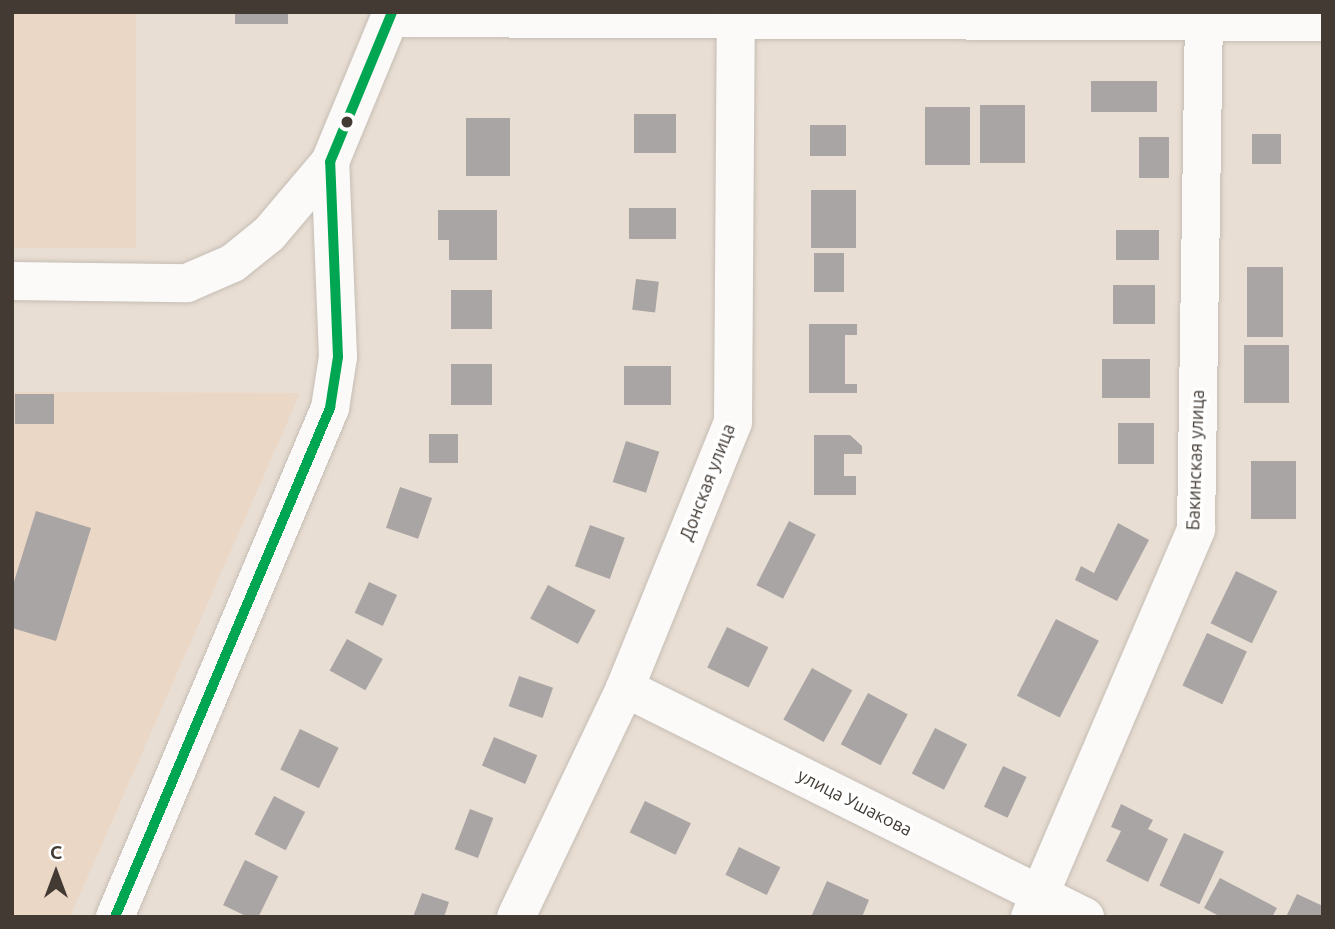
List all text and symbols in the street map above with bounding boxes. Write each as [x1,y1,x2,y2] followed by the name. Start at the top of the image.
[340,115,354,129] unlabelled marker
[1182,389,1208,531] street label: Бакинская улица
[675,420,739,544] street label: Донская улица
[794,764,916,840] street label: улица Ушакова
[21,838,91,908] north arrow
[50,841,62,863] text: С

